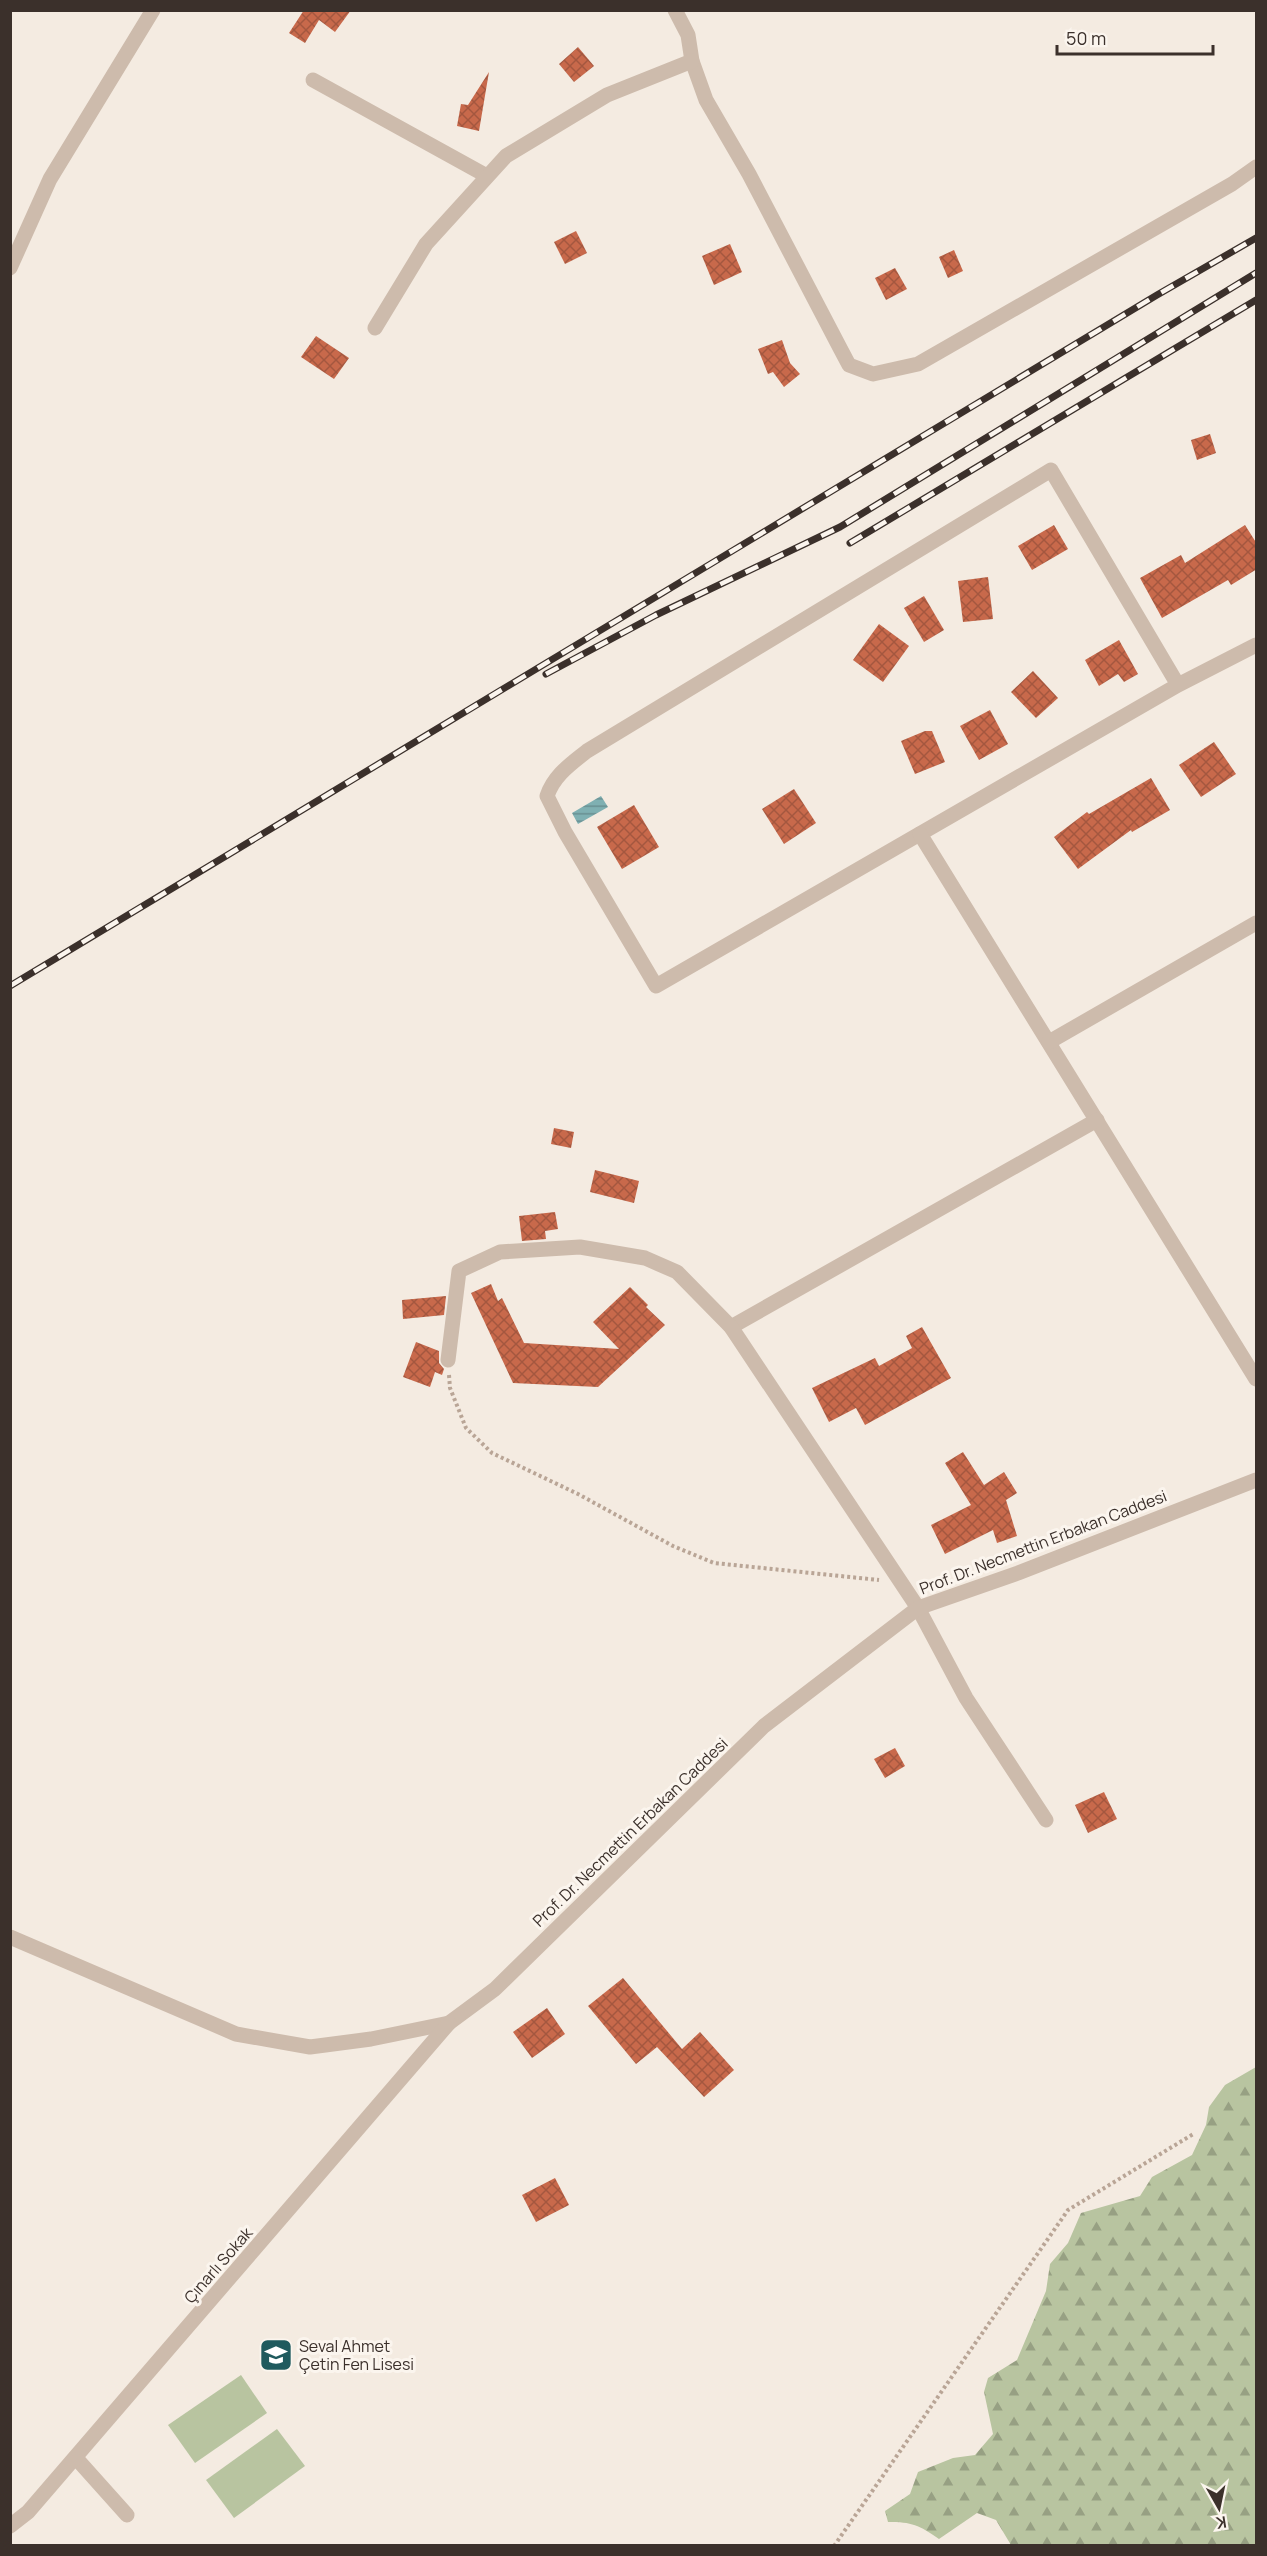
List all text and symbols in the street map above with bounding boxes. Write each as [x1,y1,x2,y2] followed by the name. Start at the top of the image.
[1057,18,1213,56] scale bar
[1066,26,1106,50] text: 50 m
[916,1485,1170,1599] street label: Prof. Dr. Necmettin Erbakan Caddesi
[528,1733,732,1931] street label: Prof. Dr. Necmettin Erbakan Caddesi
[179,2221,258,2308] street label: Çınarlı Sokak
[299,2335,414,2375] place label: Seval Ahmet Çetin Fen Lisesi
[258,2337,294,2373] school or university icon: Seval Ahmet Çetin Fen Lisesi
[1189,2478,1249,2538] north arrow
[1214,2511,1228,2535] text: K

